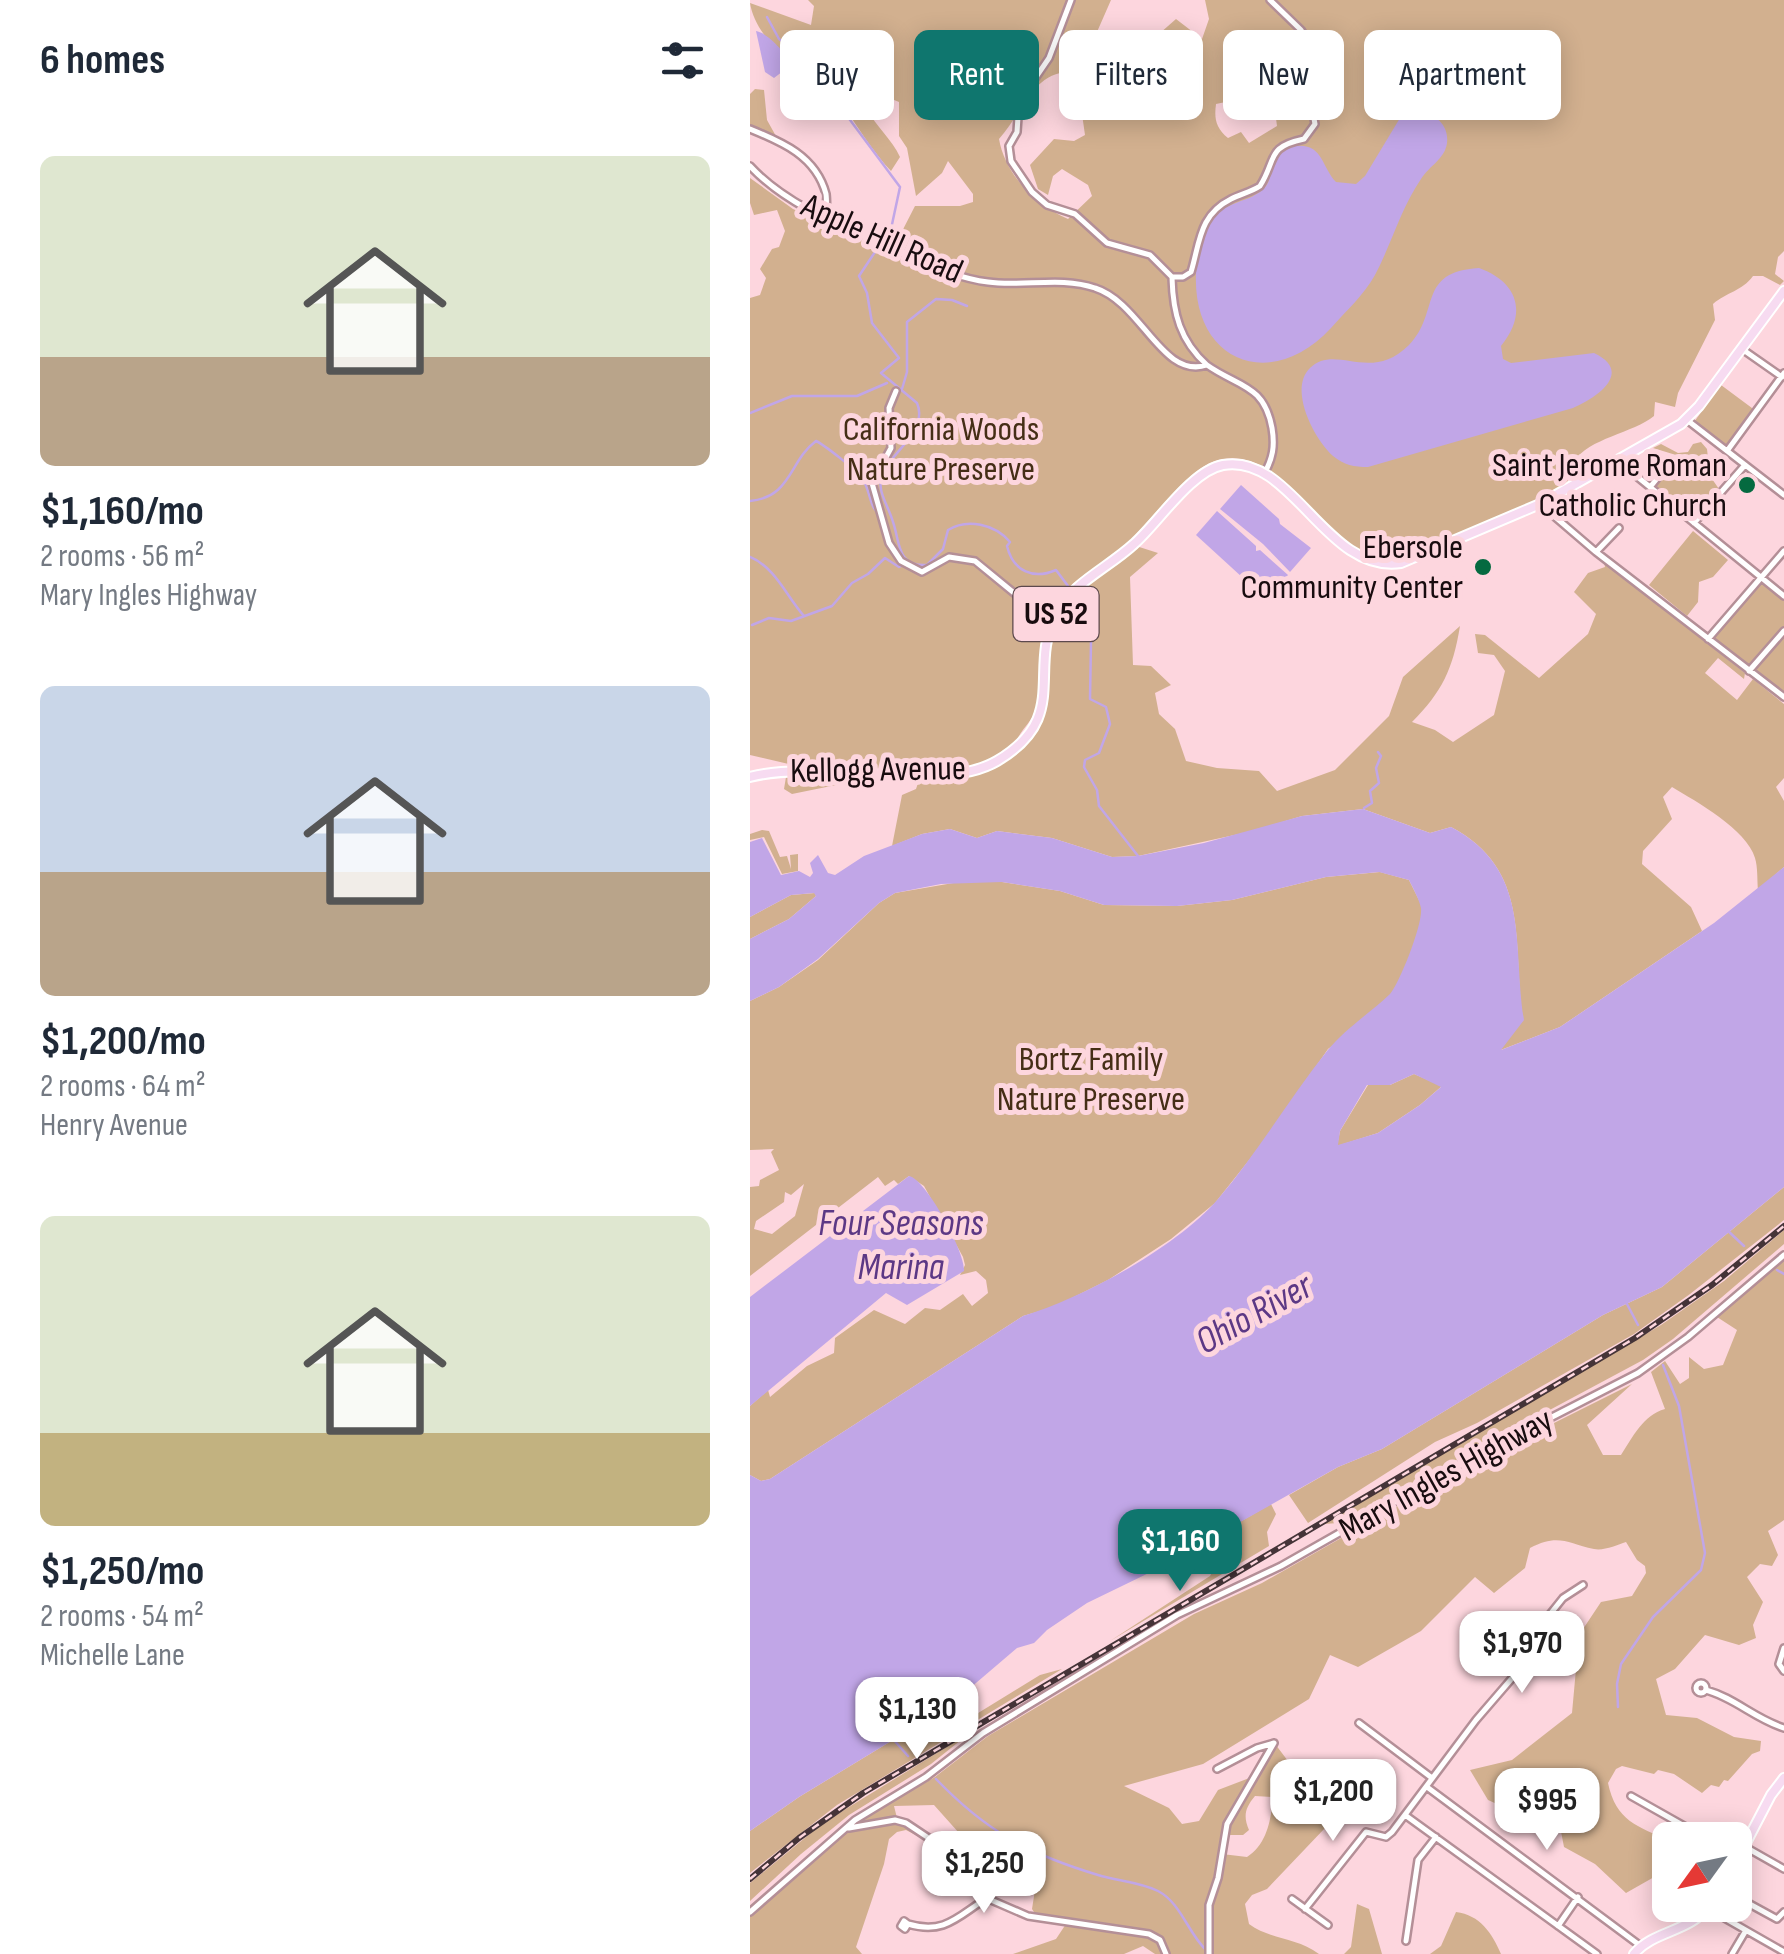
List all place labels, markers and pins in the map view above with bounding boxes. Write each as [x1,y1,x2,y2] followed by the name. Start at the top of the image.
[1492,444,1727,527] place label: Saint Jerome Roman Catholic Church
[1736,474,1758,496] marker: Saint Jerome Roman Catholic Church
[1240,526,1463,609] place label: Ebersole Community Center
[1472,556,1494,578] marker: Ebersole Community Center
[1099,1509,1261,1594] pin: $1,160
[1441,1611,1603,1696] pin: $1,970
[836,1677,998,1762] pin: $1,130
[1252,1759,1414,1844] pin: $1,200
[1488,1768,1606,1853] pin: $995
[903,1831,1065,1916] pin: $1,250

